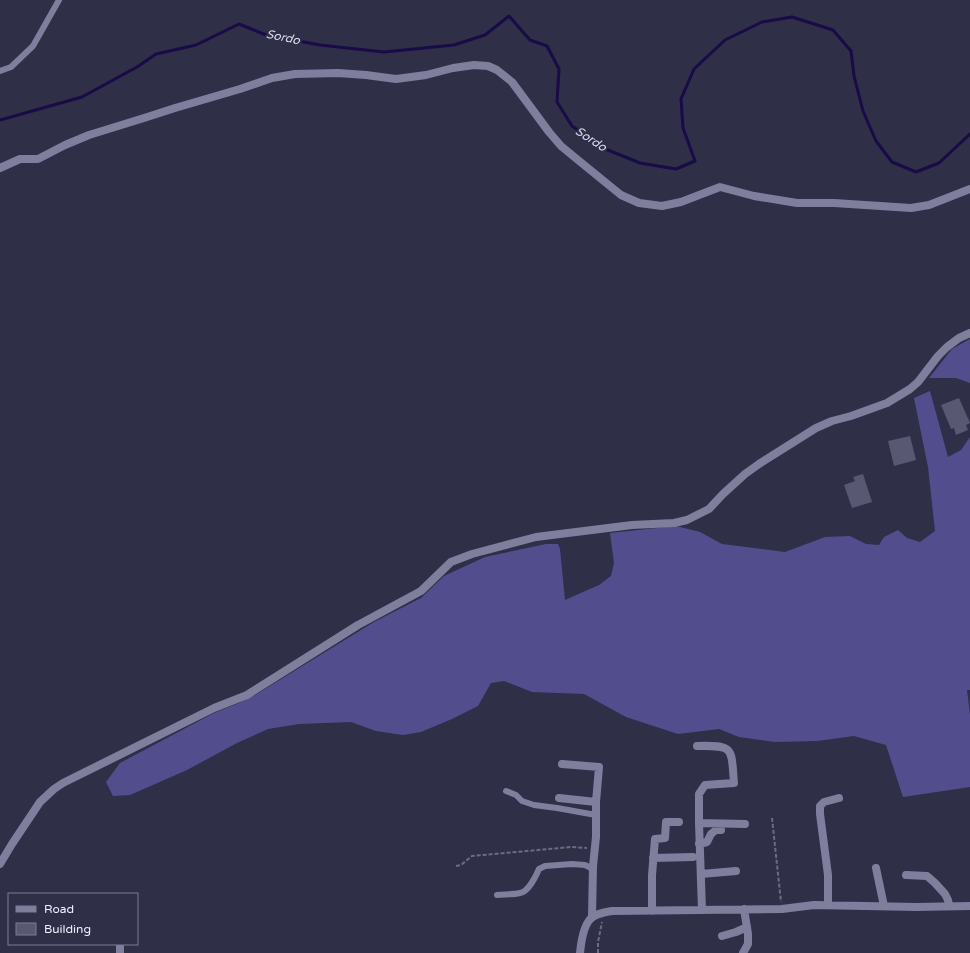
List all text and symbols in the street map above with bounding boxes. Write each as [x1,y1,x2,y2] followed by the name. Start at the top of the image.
[265,27,302,48] water label: Sordo
[573,124,610,155] water label: Sordo
[8,893,138,945] legend
[44,902,74,916] text: Road
[44,922,91,936] text: Building

